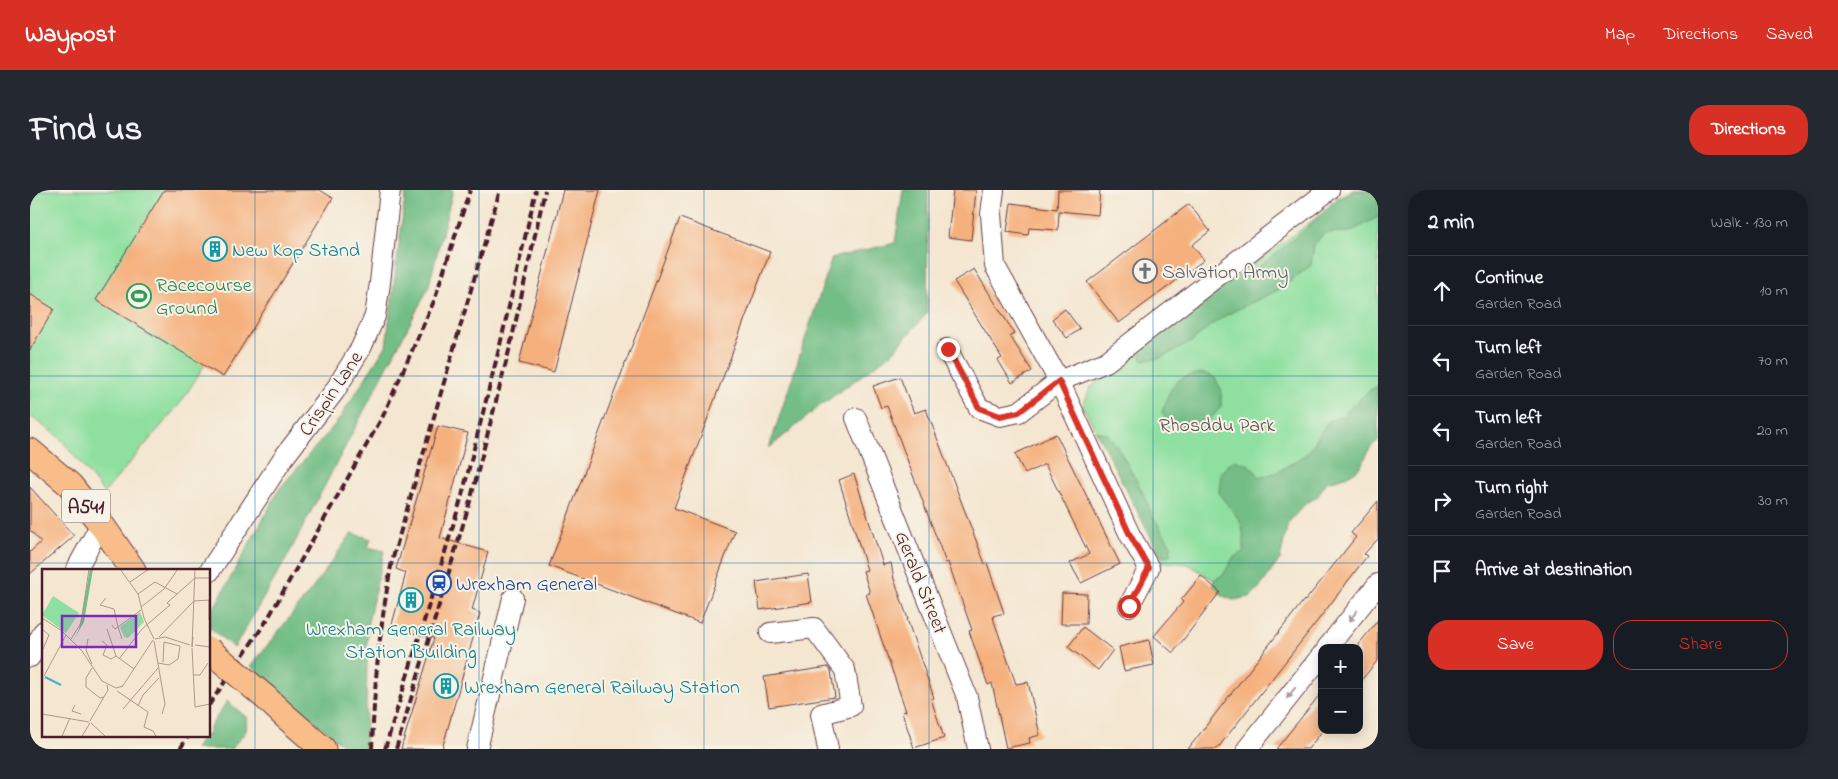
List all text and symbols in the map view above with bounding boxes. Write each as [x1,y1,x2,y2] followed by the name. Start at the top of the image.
[25,18,116,53] text: Waypost
[1605,22,1635,48] text: Map
[1663,22,1738,48] text: Directions
[1766,22,1813,48] text: Saved
[30,105,142,156] text: Find us
[1689,105,1808,155] button: Directions
[1428,208,1474,238] text: 2 min
[1711,211,1788,235] text: Walk · 130 m
[202,236,228,262] building icon: New Kop Stand
[232,237,360,266] place label: New Kop Stand
[1132,258,1158,284] church icon: Salvation Army
[1162,259,1288,288] place label: Salvation Army
[1475,265,1543,292] text: Continue
[156,272,252,324] place label: Racecourse Ground
[1428,277,1456,305] icon: ahead
[1760,279,1788,303] text: 10 m
[126,283,152,309] sports icon: Racecourse Ground
[1475,292,1561,316] text: Garden Road
[1475,335,1542,362] text: Turn left
[937,338,960,361] route end
[293,346,371,443] street label: Crispin Lane
[1428,347,1456,375] icon: left
[1758,349,1788,373] text: 70 m
[1475,362,1561,386] text: Garden Road
[1475,405,1542,432] text: Turn left
[1159,412,1275,441] park label: Rhosddu Park
[1428,417,1456,445] icon: left
[1757,419,1788,443] text: 20 m
[1475,432,1561,456] text: Garden Road
[1475,475,1548,502] text: Turn right
[1428,487,1456,515] icon: right
[1758,489,1788,513] text: 30 m
[62,490,110,522] road number: A541
[1475,502,1561,526] text: Garden Road
[886,527,954,639] street label: Gerald Street
[1428,557,1456,585] icon: arrive
[1475,557,1632,584] text: Arrive at destination
[42,569,210,736] inset map
[426,570,452,596] station icon: Wrexham General
[456,571,597,600] place label: Wrexham General
[398,587,424,613] building icon: Wrexham General Railway Station Building
[1118,595,1141,618] route start
[1347,609,1358,622] one-way arrow
[306,616,516,669] place label: Wrexham General Railway Station Building
[1428,620,1603,670] button: Save
[1613,620,1788,670] button: Share
[1318,644,1363,734] map controls
[1318,644,1363,689] button: +
[433,673,459,699] building icon: Wrexham General Railway Station
[464,674,740,703] place label: Wrexham General Railway Station
[1286,686,1297,699] one-way arrow
[1318,689,1363,734] button: −

